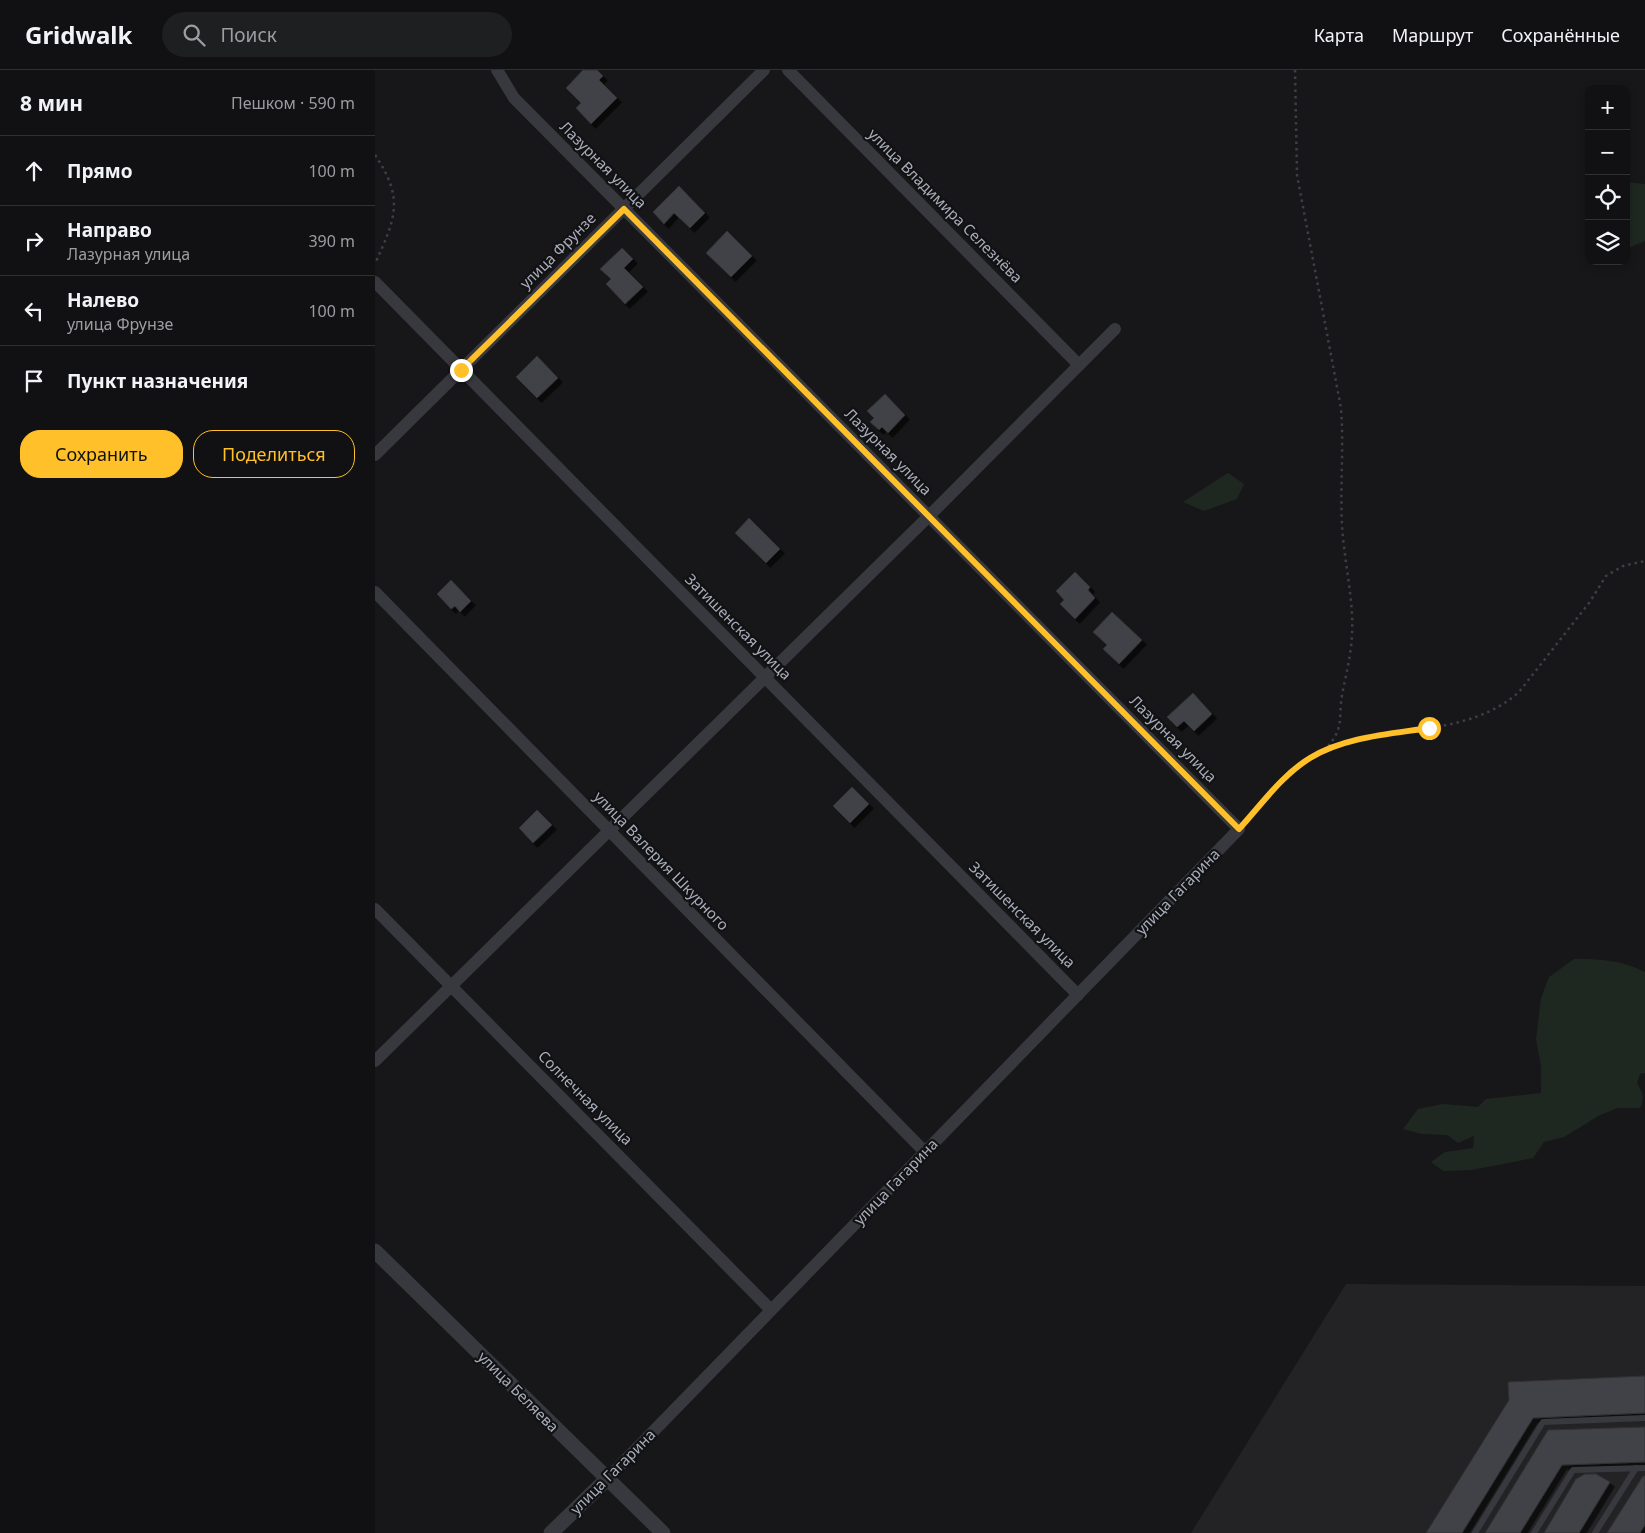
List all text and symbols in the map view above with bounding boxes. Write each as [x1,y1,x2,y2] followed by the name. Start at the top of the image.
[162,12,512,57] search box
[25,18,132,51] text: Gridwalk
[180,21,208,49] icon: search
[220,22,277,48] text: Поиск
[1314,23,1364,47] text: Карта
[1392,23,1473,47] text: Маршрут
[1501,23,1620,47] text: Сохранённые
[1585,85,1630,265] map controls
[1585,85,1630,130] button: +
[20,89,83,117] text: 8 мин
[231,92,355,114] text: Пешком · 590 m
[556,116,652,212] street label: Лазурная улица
[864,124,1027,287] street label: улица Владимира Селезнёва
[1585,130,1630,175] button: −
[20,157,48,185] icon: ahead
[67,158,133,184] text: Прямо
[308,160,355,182] text: 100 m
[1585,175,1630,220] button: locate
[515,208,600,293] street label: улица Фрунзе
[67,217,152,243] text: Направо
[1585,220,1630,265] button: layers
[20,227,48,255] icon: right
[308,230,355,252] text: 390 m
[67,243,190,265] text: Лазурная улица
[67,287,139,313] text: Налево
[20,297,48,325] icon: left
[308,300,355,322] text: 100 m
[67,313,173,335] text: улица Фрунзе
[450,359,473,382] route end
[20,367,48,395] icon: arrive
[67,368,248,394] text: Пункт назначения
[841,403,937,499] street label: Лазурная улица
[20,430,183,478] button: Сохранить
[193,430,355,478] button: Поделиться
[681,569,796,684] street label: Затишенская улица
[1126,690,1222,786] street label: Лазурная улица
[1418,717,1441,740] route start
[590,786,734,934] street label: улица Валерия Шкурного
[1131,844,1224,939] street label: улица Гагарина
[965,857,1080,972] street label: Затишенская улица
[534,1046,637,1149] street label: Солнечная улица
[849,1134,942,1229] street label: улица Гагарина
[474,1347,563,1436] street label: улица Беляева
[565,1424,659,1518] street label: улица Гагарина

